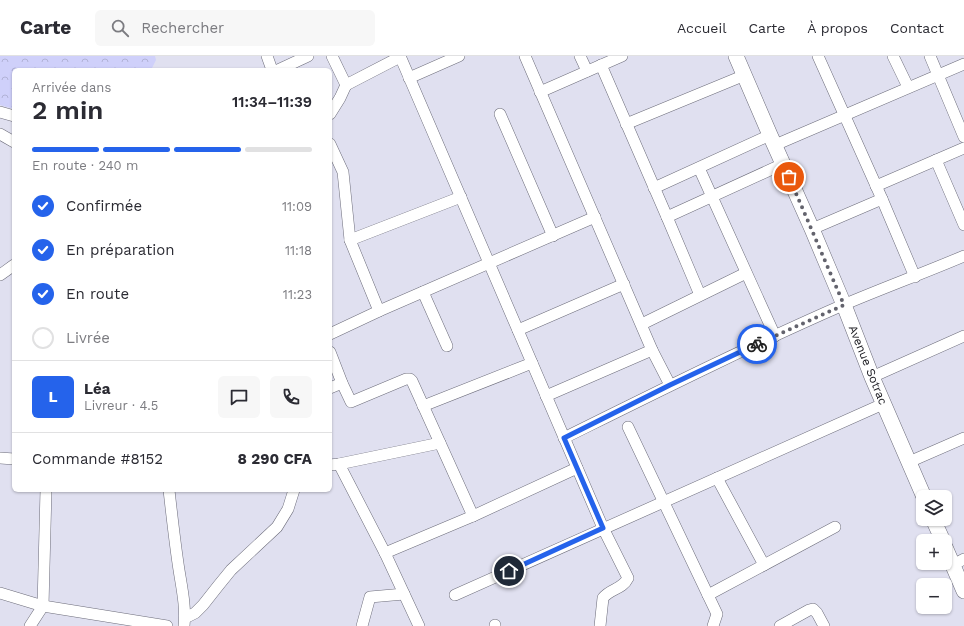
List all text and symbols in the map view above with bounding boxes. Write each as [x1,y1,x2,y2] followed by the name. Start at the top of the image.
[95,10,375,46] search box
[20,16,71,39] text: Carte
[109,17,131,39] icon: search
[141,19,224,37] text: Rechercher
[677,20,726,36] text: Accueil
[748,20,785,36] text: Carte
[807,20,868,36] text: À propos
[890,20,944,36] text: Contact
[32,80,111,95] text: Arrivée dans
[232,93,312,111] text: 11:34–11:39
[32,95,103,125] text: 2 min
[32,158,138,173] text: En route · 240 m
[772,160,806,194] pin
[778,166,800,188] icon: bag
[32,195,54,217] icon: check
[66,197,142,215] text: Confirmée
[282,199,312,214] text: 11:09
[32,239,54,261] icon: check
[66,241,174,259] text: En préparation
[285,243,312,258] text: 11:18
[32,283,54,305] icon: check
[66,285,129,303] text: En route
[283,287,312,302] text: 11:23
[846,323,890,407] street label: Avenue Sotrac
[737,324,777,364] courier
[66,329,110,347] text: Livrée
[746,333,768,355] icon: bike
[218,376,260,418] button: chat
[270,376,312,418] button: phone
[84,380,110,398] text: Léa
[48,388,58,406] text: L
[84,398,158,413] text: Livreur · 4.5
[32,450,163,468] text: Commande #8152
[238,450,312,468] text: 8 290 CFA
[916,490,952,614] map controls
[916,490,952,526] button: layers
[916,534,952,570] button: +
[492,554,526,588] pin
[498,560,520,582] icon: home
[916,578,952,614] button: −

